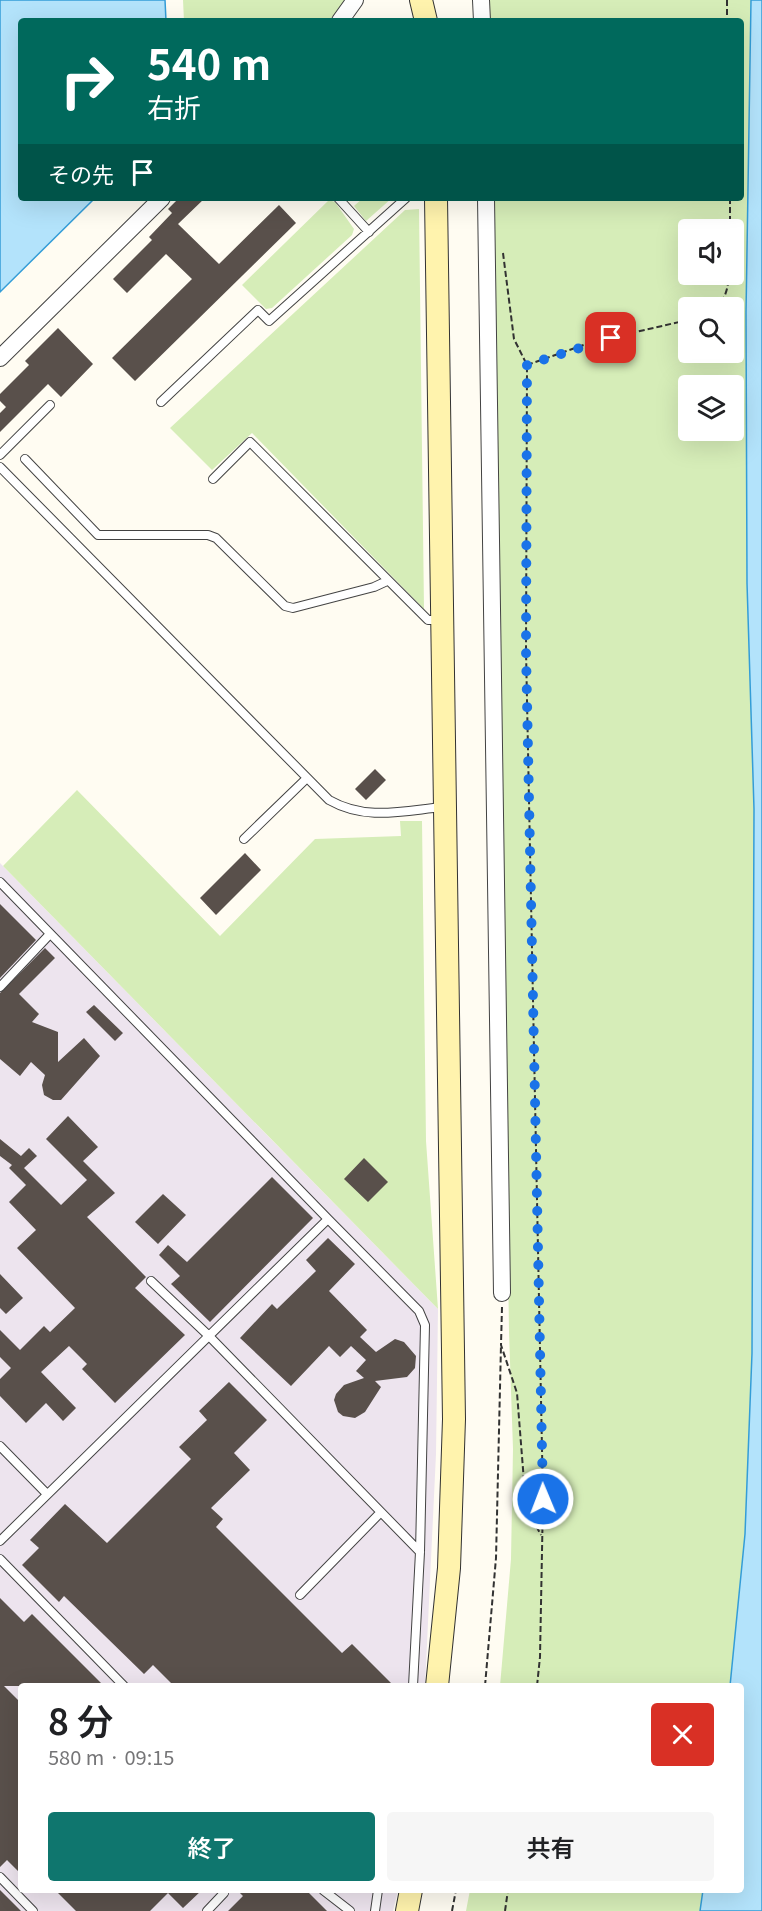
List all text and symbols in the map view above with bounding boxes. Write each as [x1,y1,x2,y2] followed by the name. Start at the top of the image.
[147,31,271,92] text: 540 m
[48,42,126,120] icon: right
[147,87,201,126] text: 右折
[126,156,159,189] icon: arrive
[48,157,114,189] text: その先
[678,219,744,441] map controls
[678,219,744,285] button: sound
[678,297,744,363] button: search
[585,312,636,363] pin
[594,321,627,354] icon: arrive
[678,375,744,441] button: layers
[511,1467,575,1531] position arrow
[48,1693,113,1745] text: 8 分
[651,1703,714,1766] button: close
[48,1742,174,1771] text: 580 m · 09:15
[48,1812,375,1881] button: 終了
[387,1812,714,1881] button: 共有

